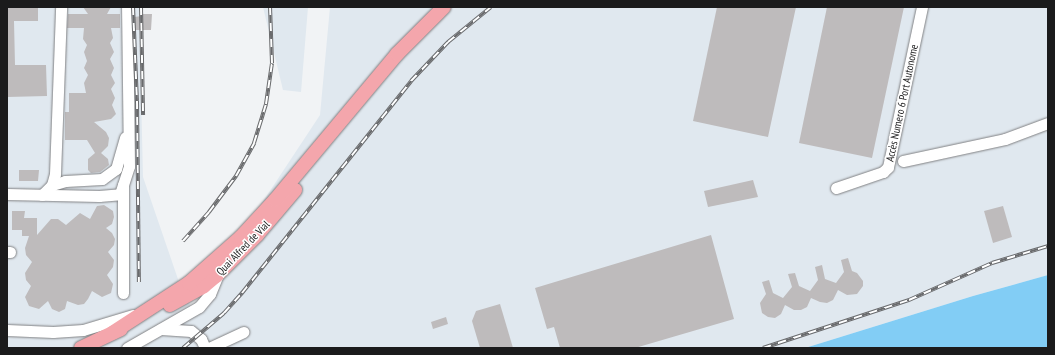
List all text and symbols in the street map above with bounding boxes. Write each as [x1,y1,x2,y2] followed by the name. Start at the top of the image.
[883,43,921,163] street label: Accès Numero 6 Port Autonome
[214,218,272,278] street label: Quai Alfred de Vial

